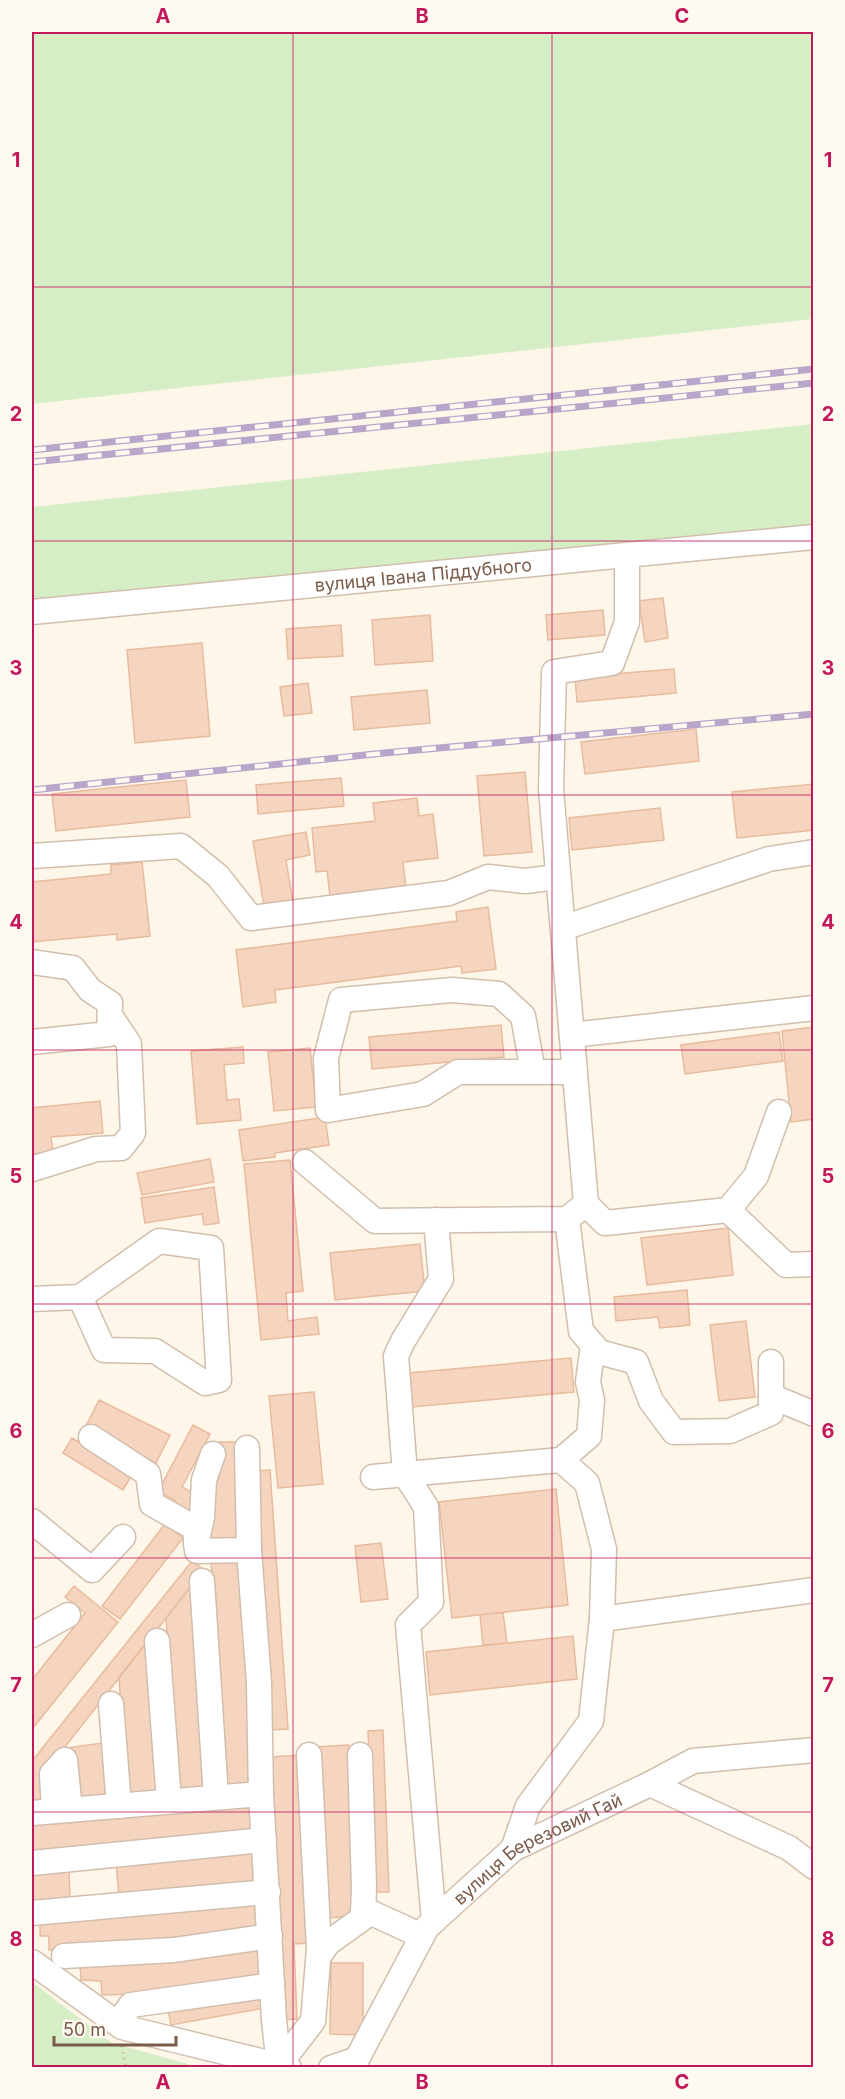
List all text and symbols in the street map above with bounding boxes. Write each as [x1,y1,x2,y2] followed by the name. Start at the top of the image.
[156,4,171,28] text: A
[415,4,429,28] text: B
[675,4,689,28] text: C
[12,148,20,172] text: 1
[824,148,832,172] text: 1
[10,402,22,426] text: 2
[822,402,834,426] text: 2
[314,554,533,595] street label: вулиця Івана Піддубного
[10,656,22,680] text: 3
[822,656,834,680] text: 3
[9,910,23,934] text: 4
[821,910,835,934] text: 4
[10,1164,22,1188] text: 5
[822,1164,834,1188] text: 5
[10,1419,23,1443] text: 6
[822,1419,835,1443] text: 6
[10,1673,22,1697] text: 7
[822,1673,834,1697] text: 7
[449,1788,625,1909] street label: вулиця Березовий Гай
[9,1927,23,1951] text: 8
[821,1927,835,1951] text: 8
[54,2009,176,2047] scale bar
[63,2019,106,2040] text: 50 m
[156,2070,171,2094] text: A
[415,2070,429,2094] text: B
[675,2070,689,2094] text: C

